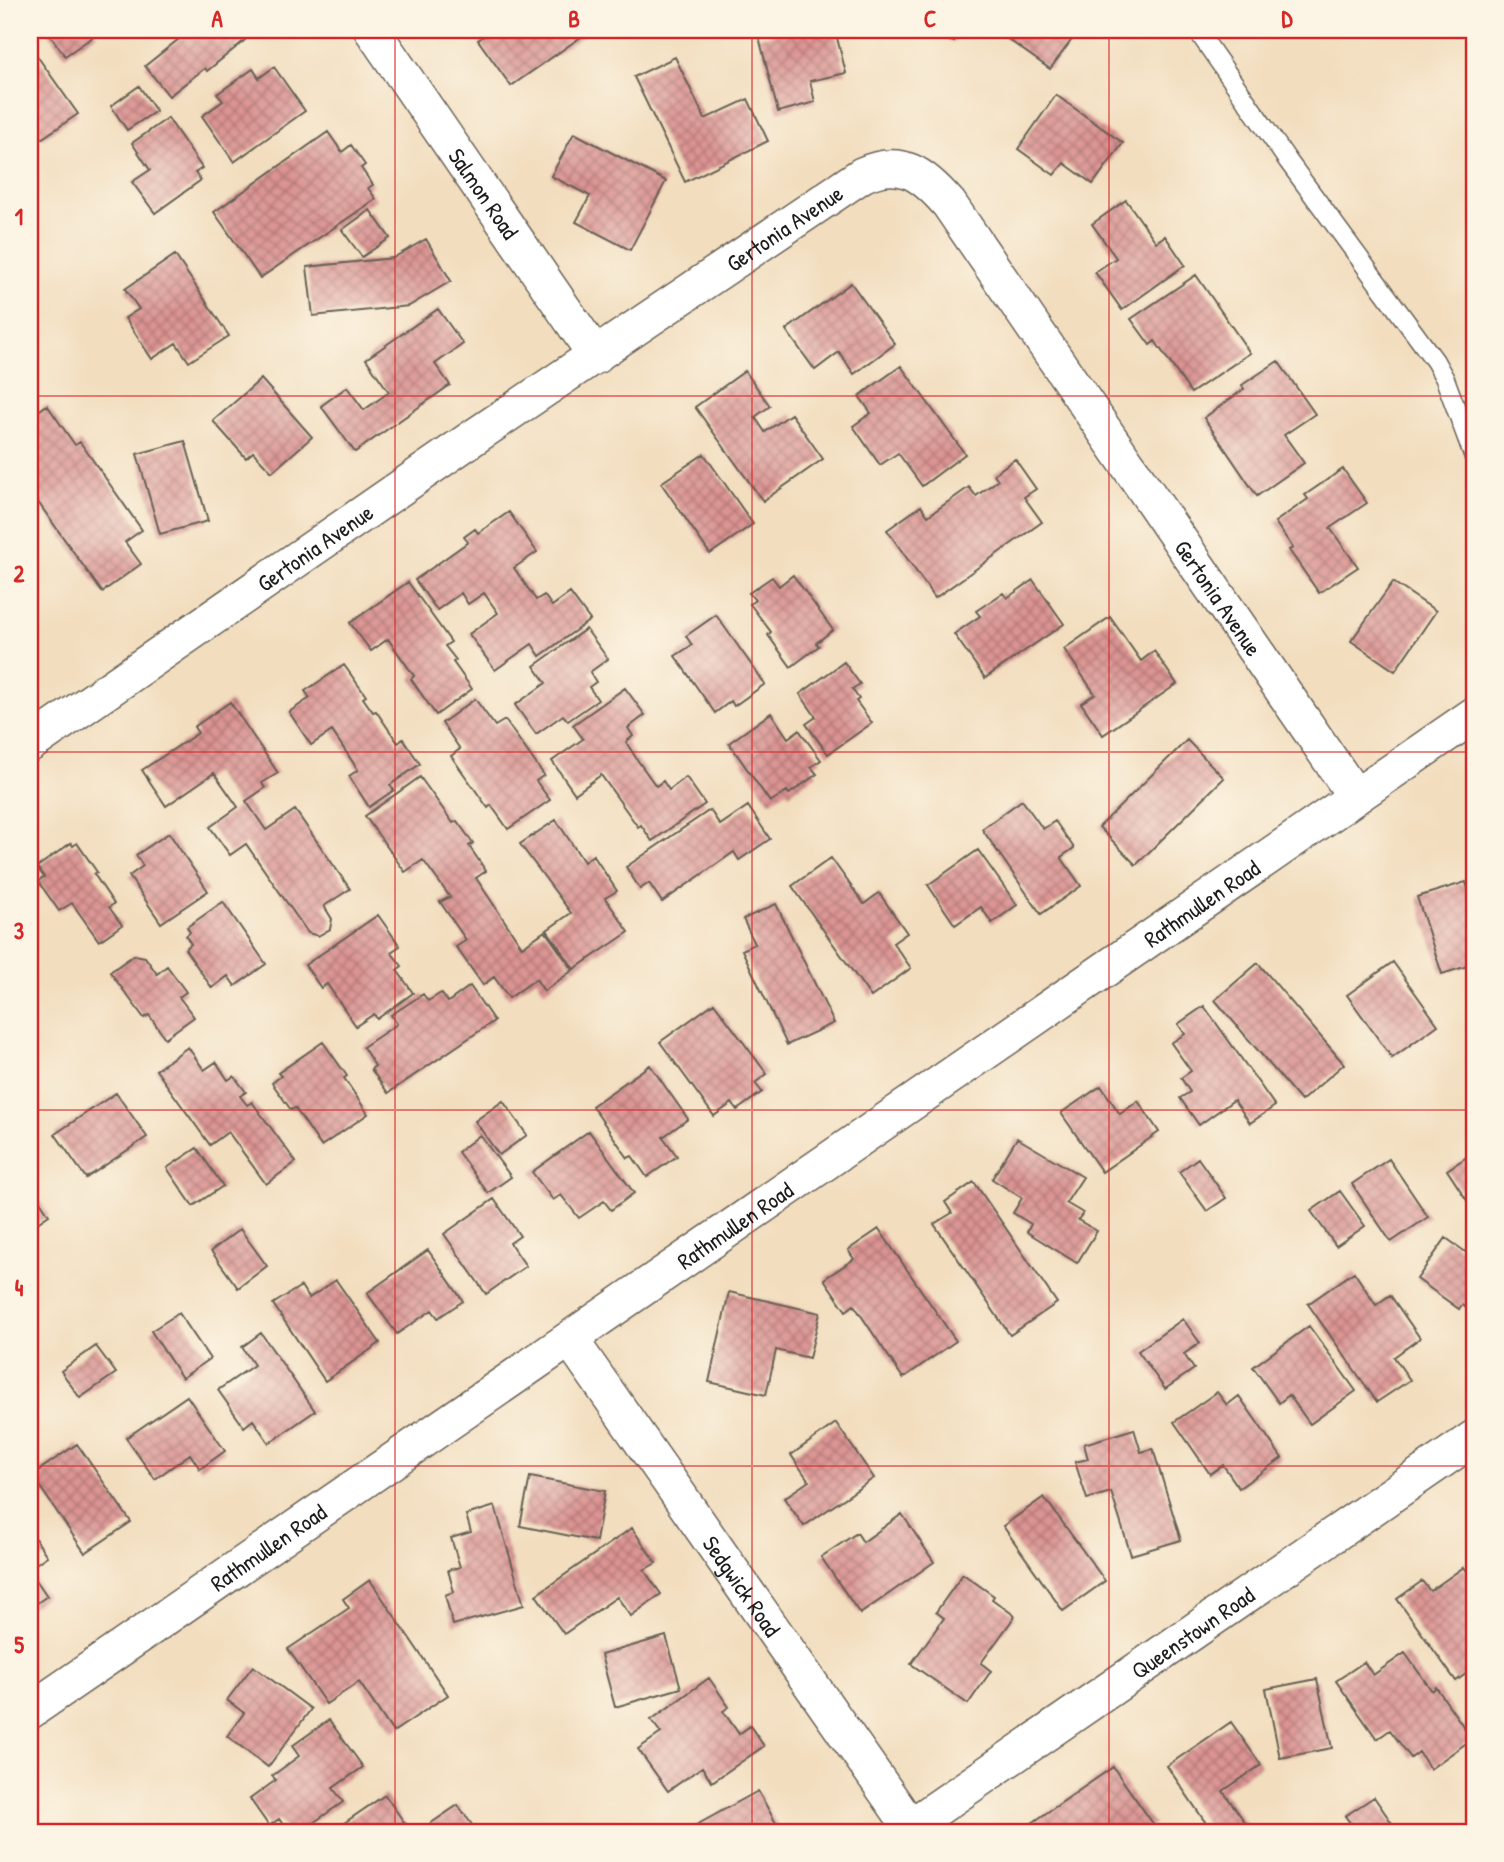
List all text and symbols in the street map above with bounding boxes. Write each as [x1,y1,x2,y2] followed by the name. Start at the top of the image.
[211,3,223,34] text: A
[568,3,580,34] text: B
[924,3,936,34] text: C
[1282,3,1294,34] text: D
[442,142,526,245] street label: Salmon Road
[720,177,849,278] street label: Gertonia Avenue
[15,201,23,232] text: 1
[250,496,379,598] street label: Gertonia Avenue
[1168,533,1270,662] street label: Gertonia Avenue
[14,558,25,589] text: 2
[1137,852,1266,954] street label: Rathmullen Road
[14,915,24,946] text: 3
[670,1174,799,1276] street label: Rathmullen Road
[15,1272,24,1303] text: 4
[204,1496,332,1598] street label: Rathmullen Road
[696,1529,788,1642] street label: Sedgwick Road
[1125,1579,1260,1686] street label: Queenstown Road
[14,1629,24,1660] text: 5

